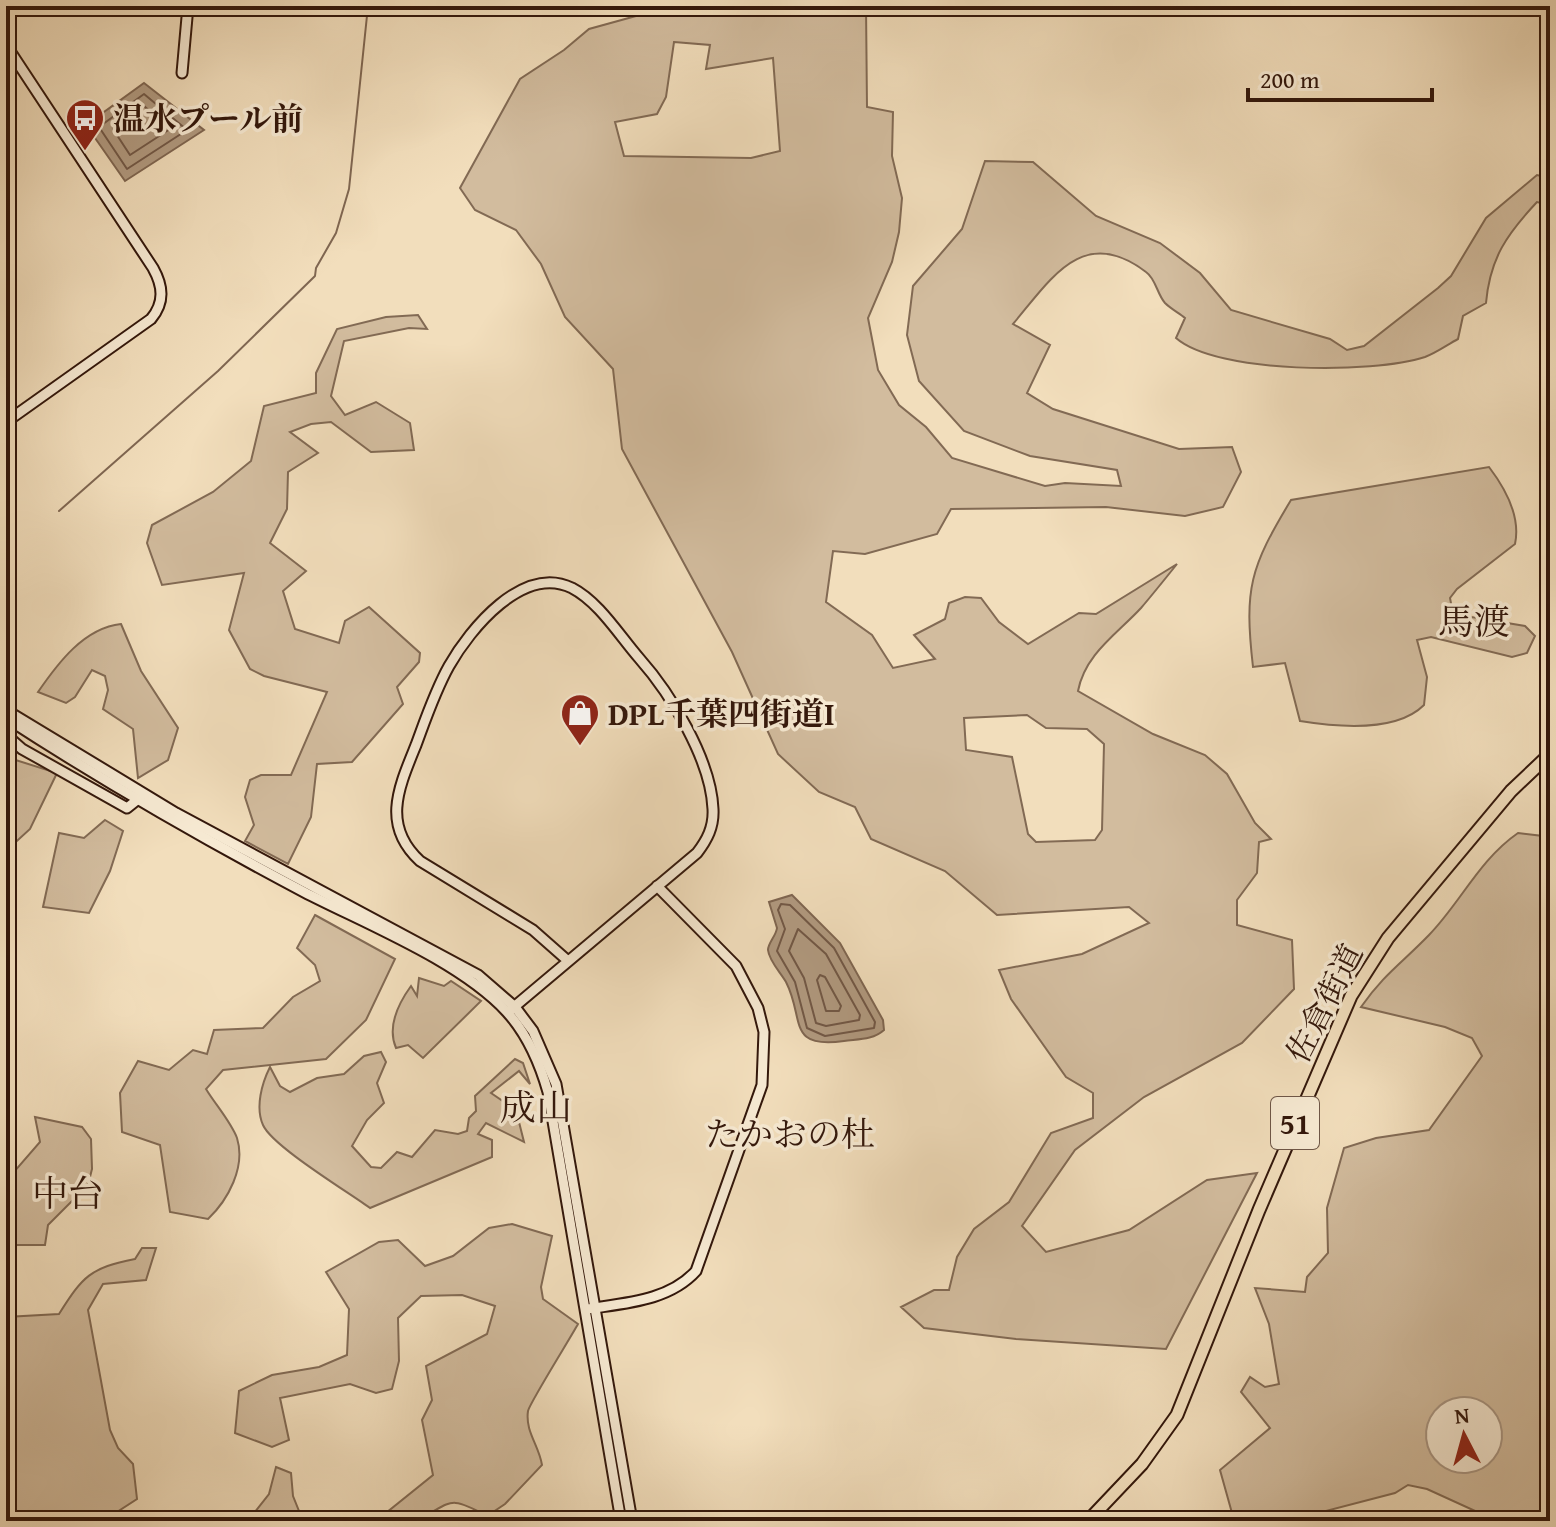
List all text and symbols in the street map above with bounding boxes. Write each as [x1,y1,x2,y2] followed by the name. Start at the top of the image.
[1248,52,1432,102] scale bar
[1260,62,1320,97] text: 200 m
[113,95,303,142] place label: 温水プール前
[64,97,106,152] bus stop icon: 温水プール前
[1438,594,1510,647] district label: 馬渡
[608,690,835,737] place label: DPL千葉四街道Ⅰ
[559,692,601,747] shop icon: DPL千葉四街道Ⅰ
[1274,935,1374,1071] street label: 佐倉街道
[500,1080,572,1133] district label: 成山
[1271,1097,1319,1149] road number: 51
[705,1109,875,1158] district label: たかおの杜
[32,1166,104,1219] district label: 中台
[1424,1395,1504,1475] north arrow
[1453,1398,1471,1432] text: N

